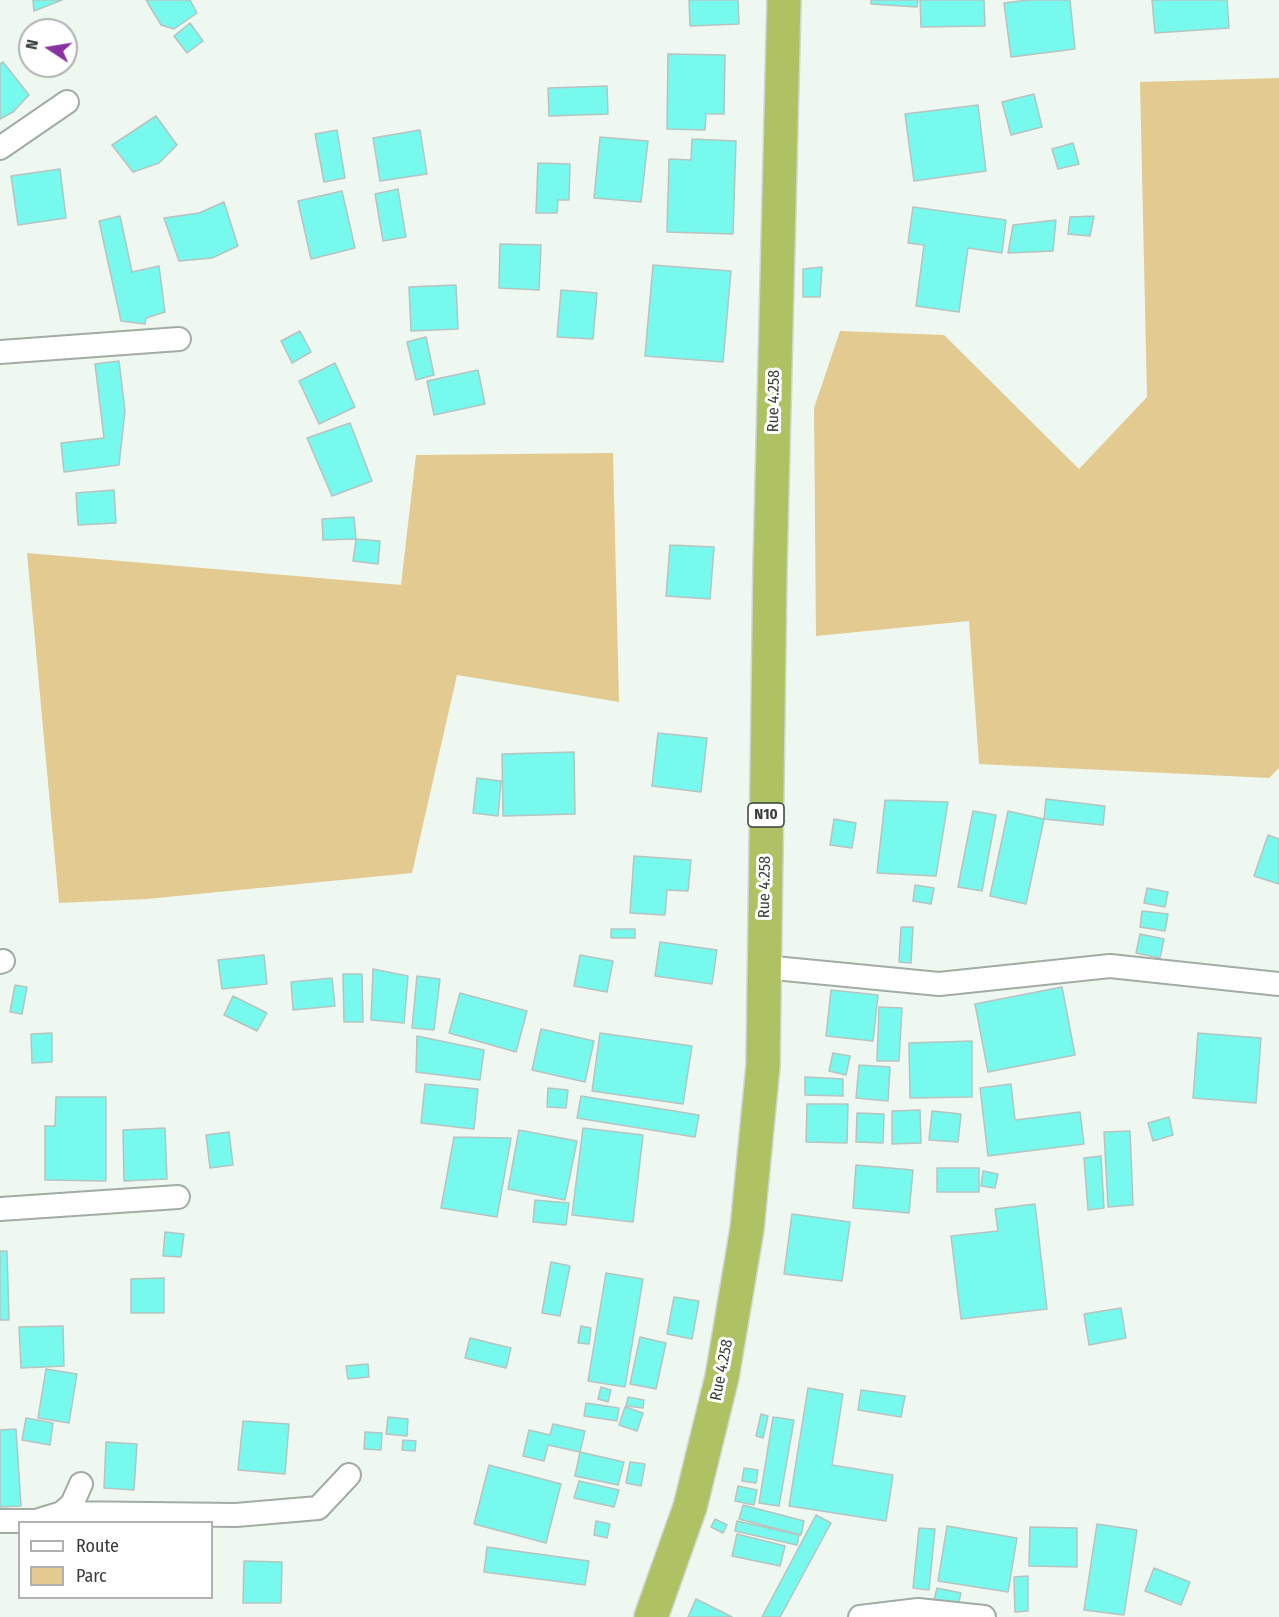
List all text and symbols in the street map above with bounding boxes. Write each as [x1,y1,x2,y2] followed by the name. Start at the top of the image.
[18,18,78,78] north arrow
[22,38,42,51] text: N
[764,370,784,432] street label: Rue 4.258
[748,803,784,827] road number: N10
[755,856,775,918] street label: Rue 4.258
[707,1338,737,1402] street label: Rue 4.258
[18,1521,213,1599] legend
[76,1535,119,1557] text: Route
[76,1565,107,1587] text: Parc

